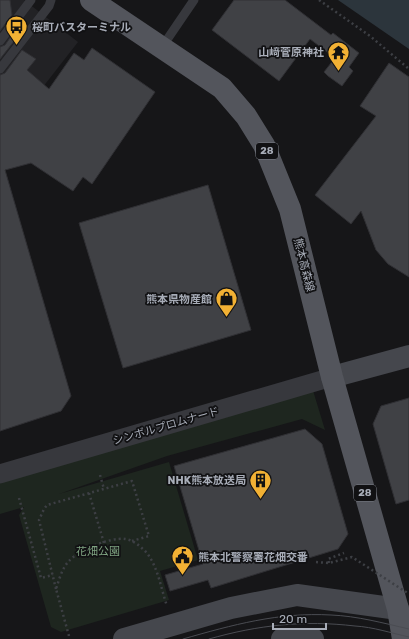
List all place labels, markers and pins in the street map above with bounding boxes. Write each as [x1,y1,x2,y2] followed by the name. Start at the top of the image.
[4,14,30,47] bus stop icon: 桜町バスターミナル
[32,21,131,34] place label: 桜町バスターミナル
[326,39,352,72] temple icon: 山﨑菅原神社
[258,46,324,59] place label: 山﨑菅原神社
[214,286,240,319] shop icon: 熊本県物産館
[146,293,212,306] place label: 熊本県物産館
[248,467,274,500] building icon: NHK熊本放送局
[168,474,246,487] place label: NHK熊本放送局
[169,544,195,577] public building icon: 熊本北警察署花畑交番
[198,551,308,564] place label: 熊本北警察署花畑交番

